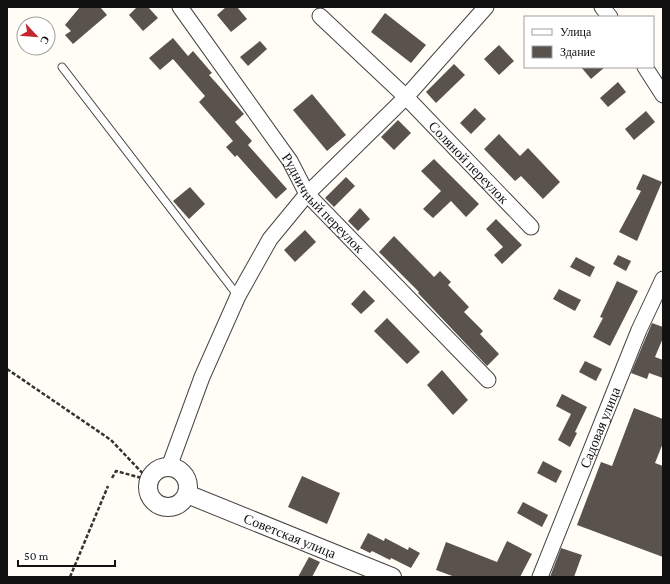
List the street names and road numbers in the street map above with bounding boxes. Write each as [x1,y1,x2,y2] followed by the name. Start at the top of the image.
[426,118,512,207] street label: Соляной переулок
[279,150,368,256] street label: Рудничный переулок
[576,384,624,470] street label: Садовая улица
[241,510,339,562] street label: Советская улица

